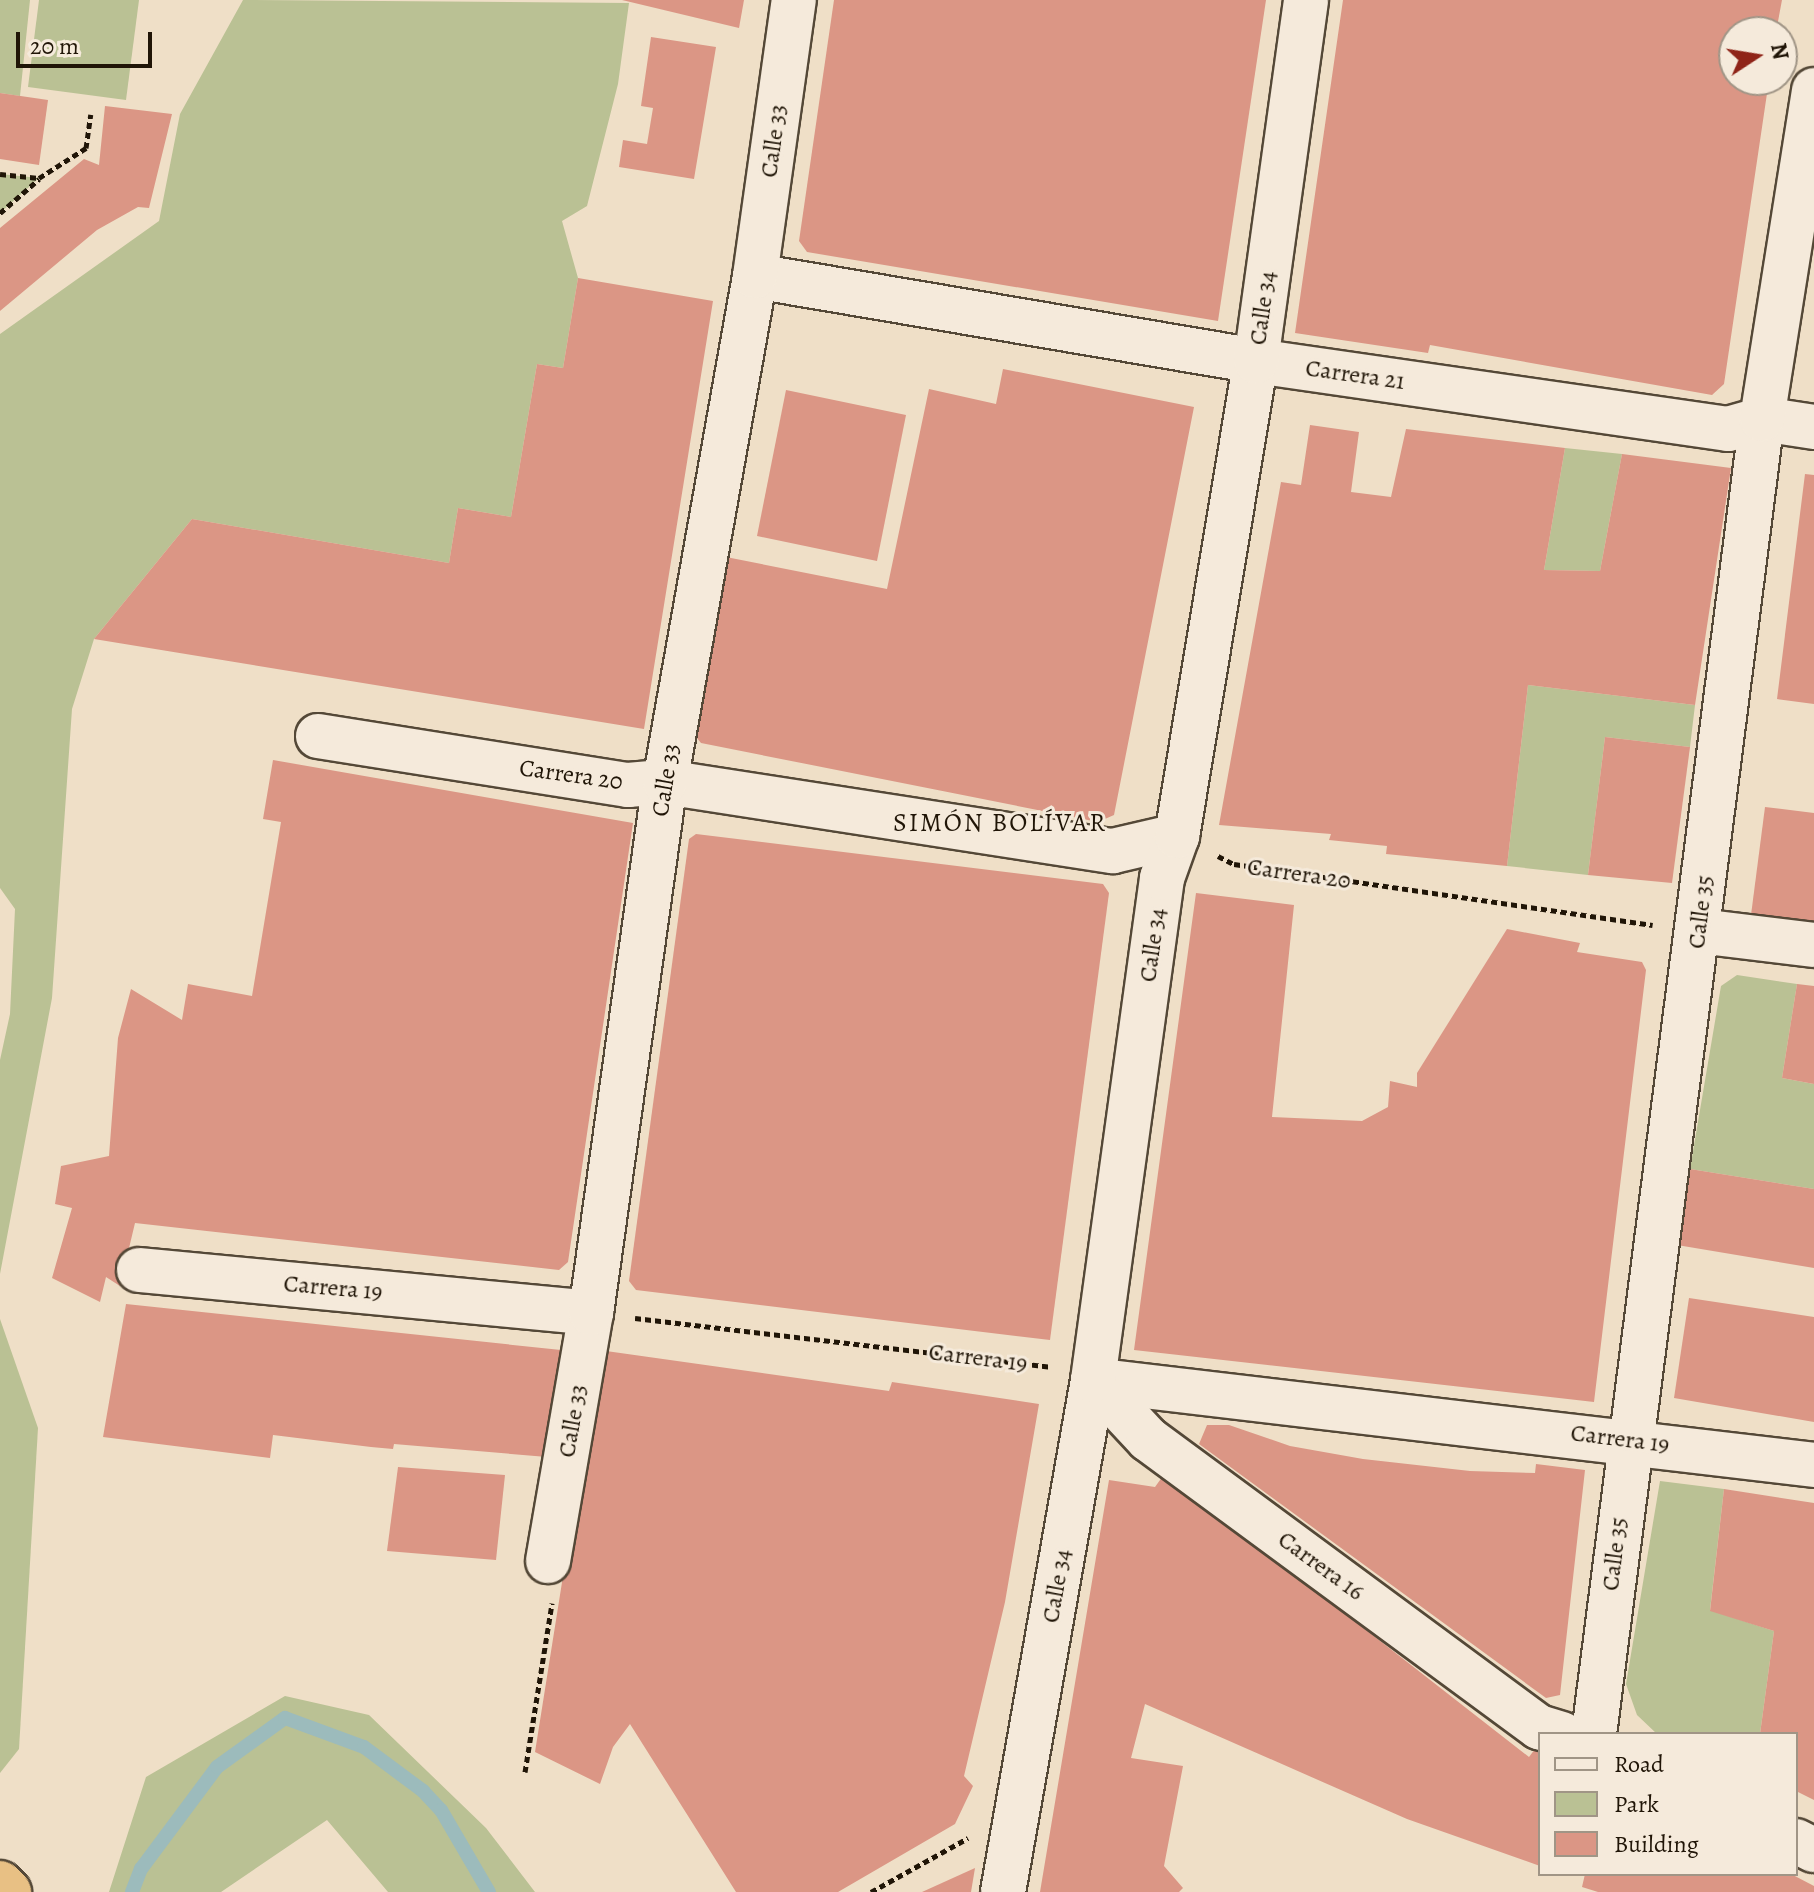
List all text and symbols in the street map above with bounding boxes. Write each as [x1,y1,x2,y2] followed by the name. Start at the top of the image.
[20,16,156,66] scale bar
[1718,16,1798,96] north arrow
[30,30,79,62] text: 20 m
[1763,40,1796,62] text: N
[755,103,793,179] street label: Calle 33
[1244,269,1282,347] street label: Calle 34
[1304,354,1406,396] street label: Carrera 21
[646,742,686,818] street label: Calle 33
[517,753,625,797] street label: Carrera 20
[893,807,1107,839] district label: SIMÓN BOLÍVAR
[1245,852,1353,896] street label: Carrera 20
[1682,874,1720,950] street label: Calle 35
[1134,906,1172,984] street label: Calle 34
[282,1269,384,1307] street label: Carrera 19
[927,1338,1029,1378] street label: Carrera 19
[552,1382,594,1460] street label: Calle 33
[1569,1419,1671,1459] street label: Carrera 19
[1596,1516,1634,1592] street label: Calle 35
[1272,1525,1370,1607] street label: Carrera 16
[1036,1547,1078,1625] street label: Calle 34
[1538,1732,1798,1876] legend
[1614,1748,1664,1780] text: Road
[1614,1788,1659,1820] text: Park
[1614,1828,1699,1860] text: Building

